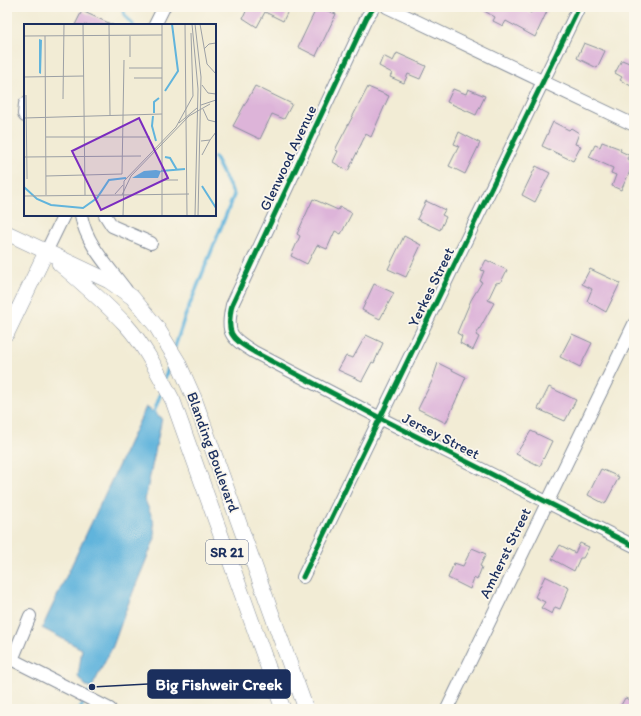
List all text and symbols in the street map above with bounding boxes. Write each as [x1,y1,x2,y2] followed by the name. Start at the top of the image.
[24,24,216,216] inset map
[256,102,320,214] street label: Glenwood Avenue
[404,244,458,330] street label: Yerkes Street
[183,389,243,515] street label: Blanding Boulevard
[399,409,483,463] street label: Jersey Street
[475,504,535,601] street label: Amherst Street
[206,540,248,564] road number: SR 21
[148,670,290,698] callout: Big Fishweir Creek
[156,675,283,695] text: Big Fishweir Creek

